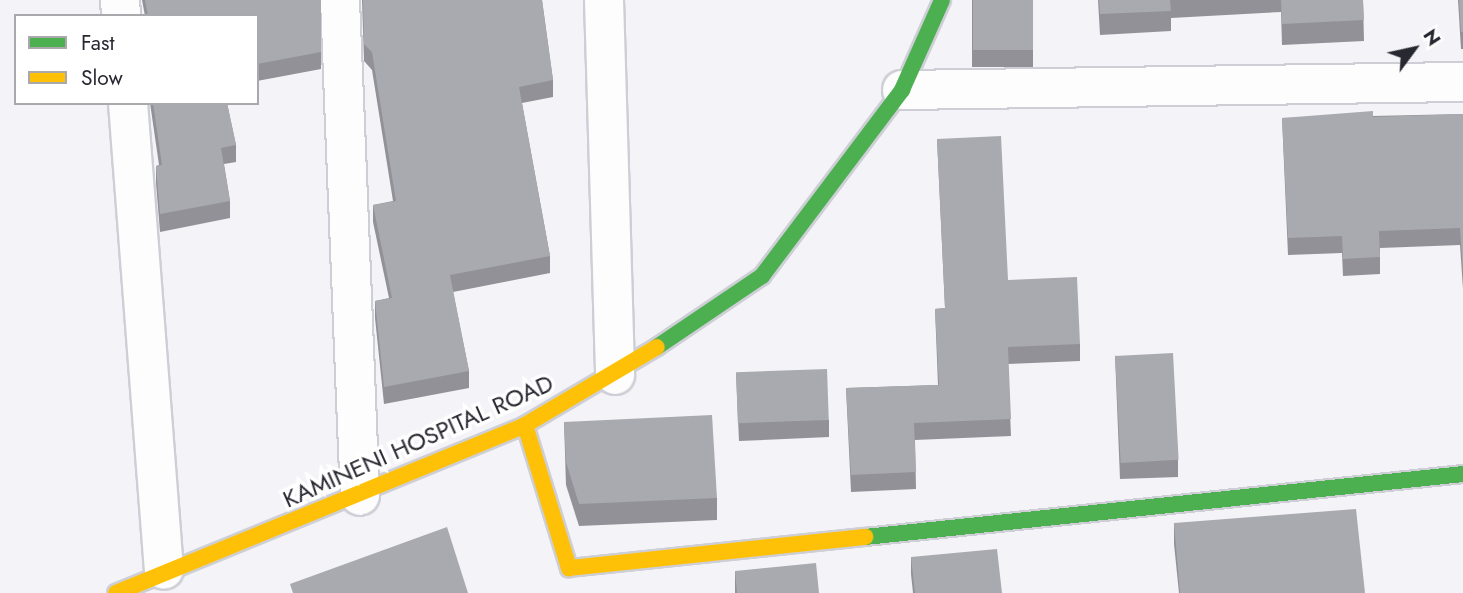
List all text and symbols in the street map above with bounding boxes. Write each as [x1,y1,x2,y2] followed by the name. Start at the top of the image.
[14,14,259,105] legend
[1379,14,1449,84] north arrow
[1417,24,1447,51] text: N
[81,28,114,58] text: Fast
[81,63,123,93] text: Slow
[278,368,558,514] street label: KAMINENI HOSPITAL ROAD

